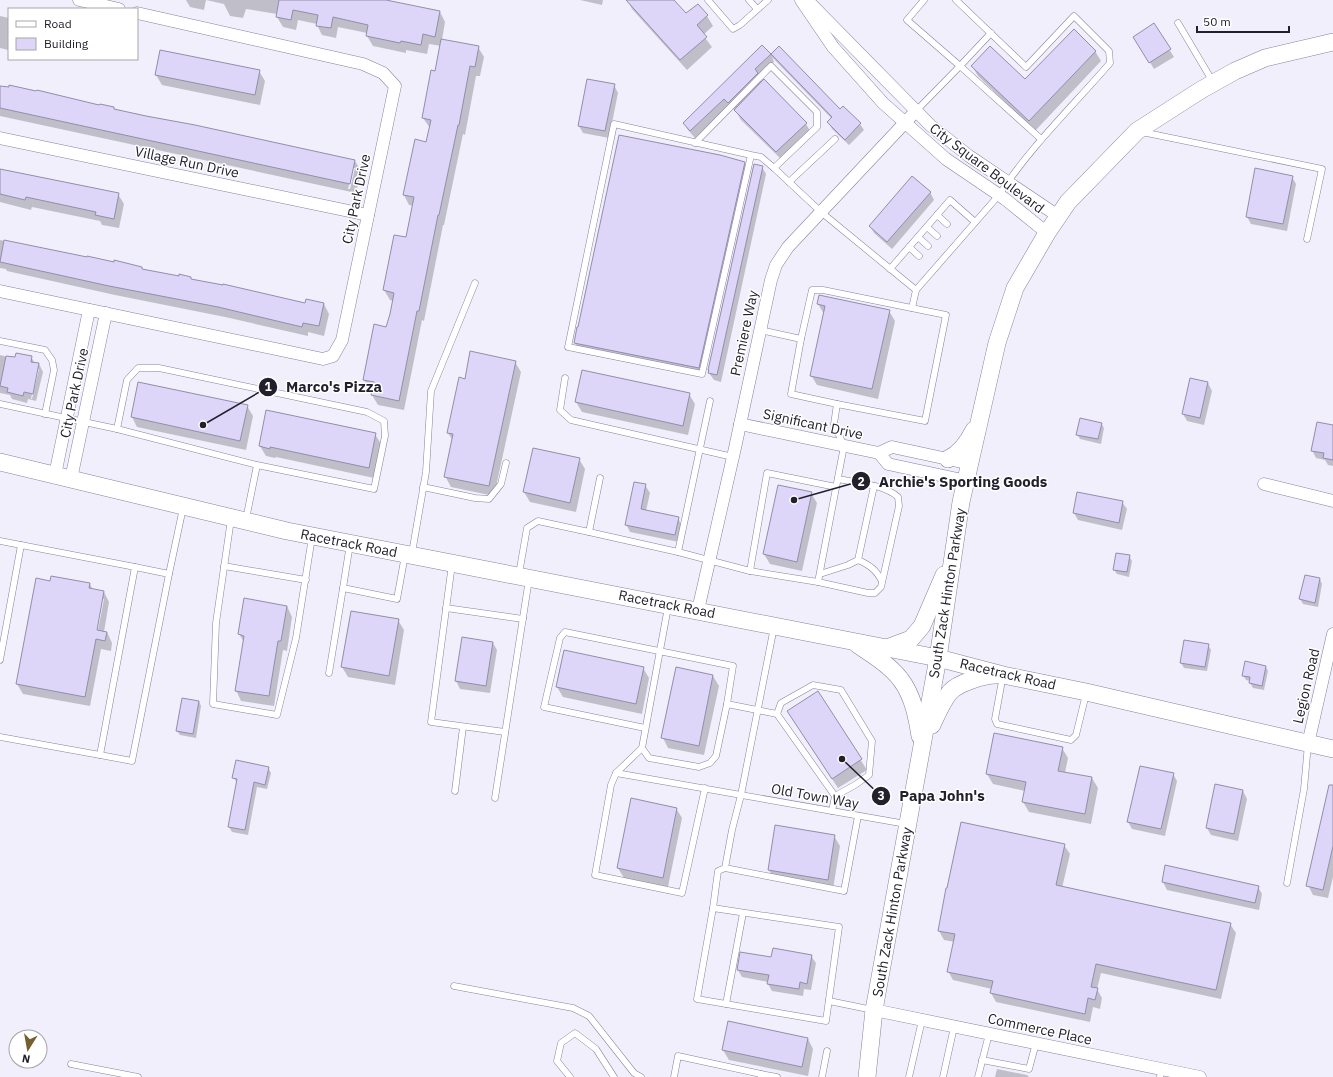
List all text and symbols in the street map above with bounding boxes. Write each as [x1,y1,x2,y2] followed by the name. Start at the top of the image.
[8,8,138,60] legend
[1197,8,1289,34] scale bar
[1203,14,1231,29] text: 50 m
[44,16,72,31] text: Road
[44,36,89,51] text: Building
[926,119,1048,217] street label: City Square Boulevard
[133,142,241,182] street label: Village Run Drive
[338,152,374,246] street label: City Park Drive
[726,288,762,378] street label: Premiere Way
[56,346,92,440] street label: City Park Drive
[258,374,390,401] callout: Marco's Pizza
[286,377,382,396] text: Marco's Pizza
[264,379,272,394] text: 1
[761,405,865,443] street label: Significant Drive
[851,468,1056,495] callout: Archie's Sporting Goods
[879,472,1048,491] text: Archie's Sporting Goods
[857,474,865,489] text: 2
[925,507,969,679] street label: South Zack Hinton Parkway
[299,525,399,561] street label: Racetrack Road
[617,586,717,622] street label: Racetrack Road
[1289,647,1323,725] street label: Legion Road
[958,654,1058,694] street label: Racetrack Road
[770,779,860,813] street label: Old Town Way
[871,782,993,809] callout: Papa John's
[899,786,985,805] text: Papa John's
[877,788,885,803] text: 3
[868,826,916,998] street label: South Zack Hinton Parkway
[986,1009,1094,1049] street label: Commerce Place
[8,1029,48,1069] north arrow
[21,1051,31,1066] text: N

